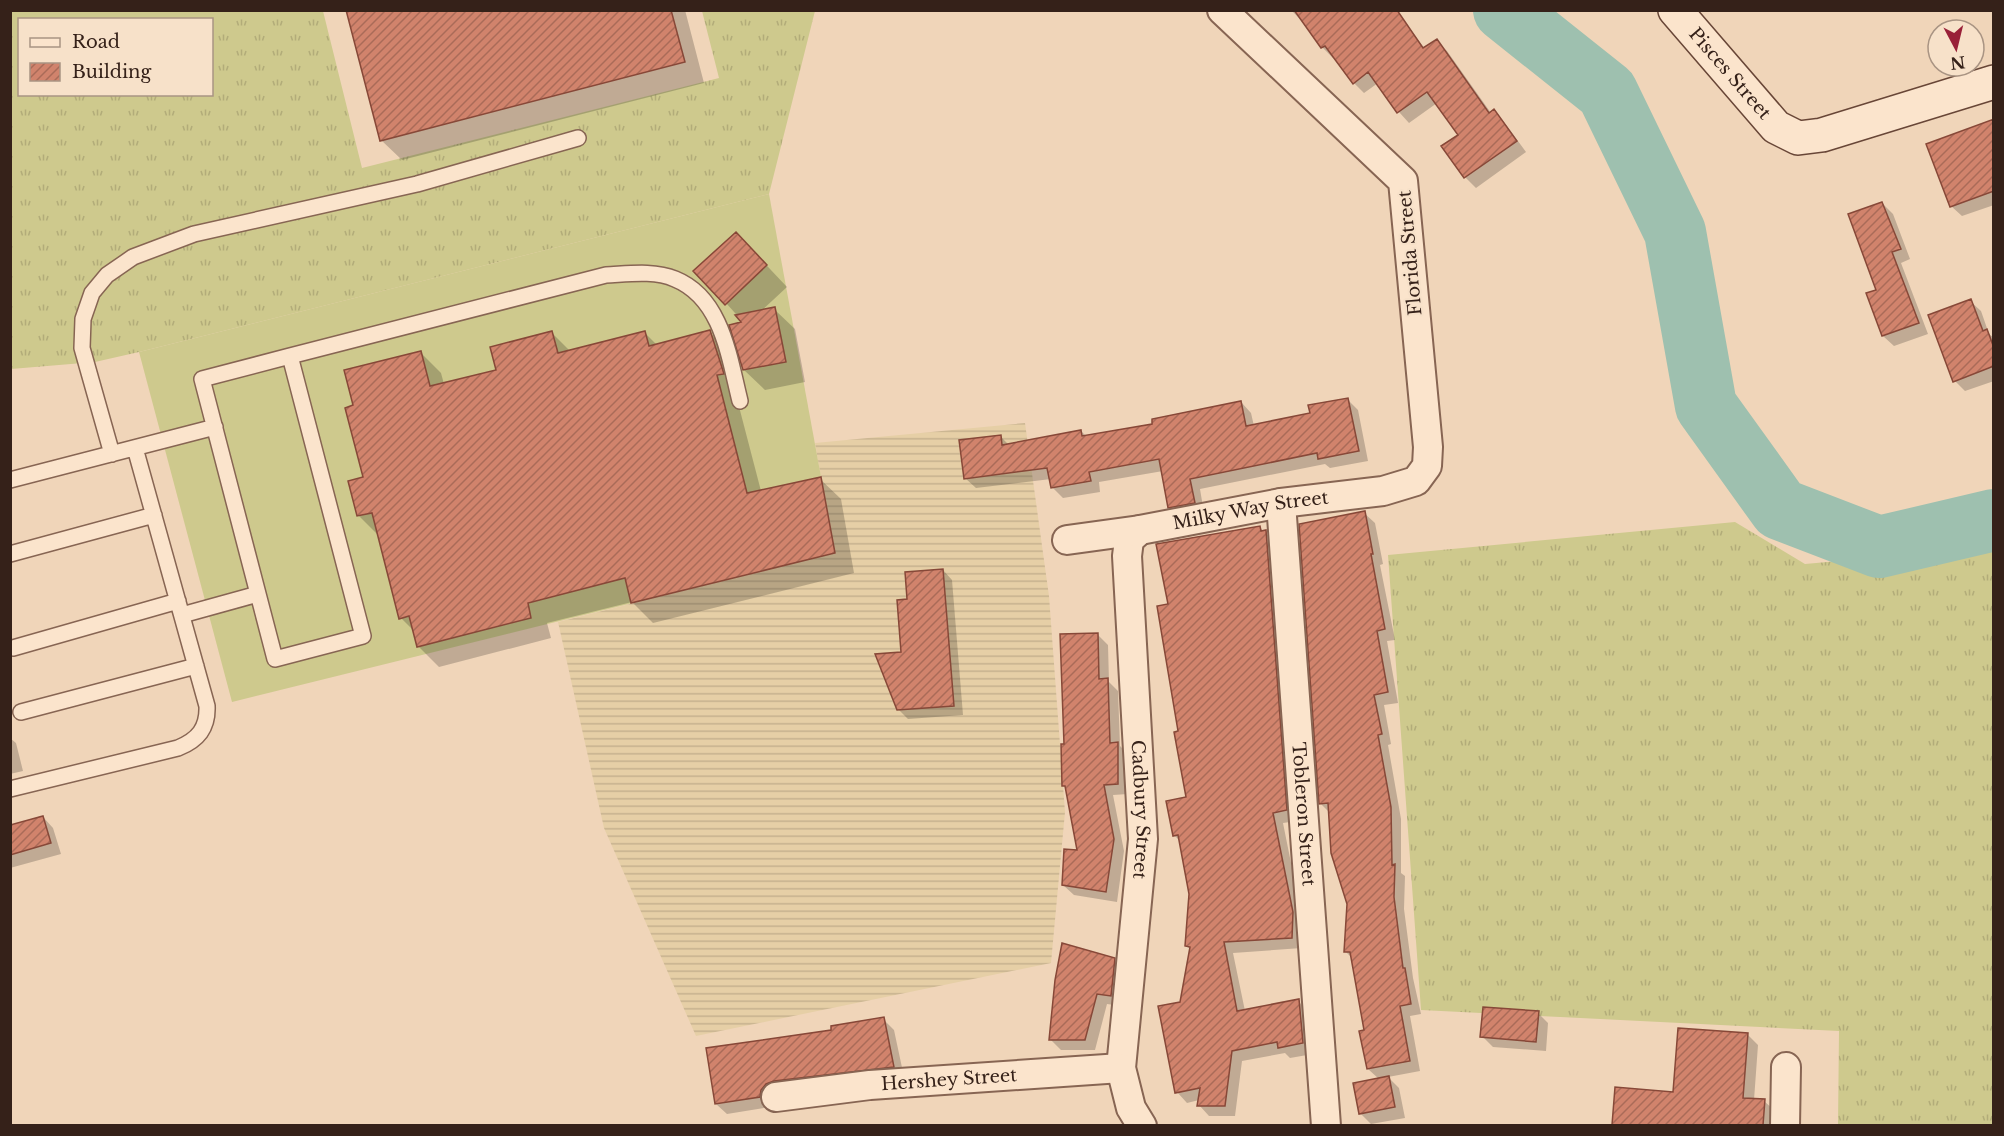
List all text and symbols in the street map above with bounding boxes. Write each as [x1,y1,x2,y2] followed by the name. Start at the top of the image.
[18,18,213,96] legend
[1926,18,1986,78] north arrow
[1684,23,1776,124] street label: Pisces Street
[72,31,120,53] text: Road
[1949,52,1967,74] text: N
[72,61,151,83] text: Building
[1394,189,1426,317] street label: Florida Street
[1171,486,1330,535] street label: Milky Way Street
[1126,739,1154,880] street label: Cadbury Street
[1287,741,1320,887] street label: Tobleron Street
[880,1064,1018,1095] street label: Hershey Street

